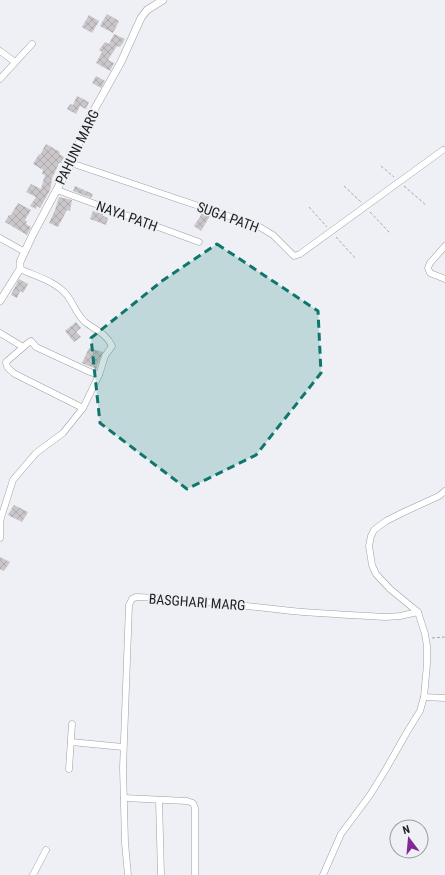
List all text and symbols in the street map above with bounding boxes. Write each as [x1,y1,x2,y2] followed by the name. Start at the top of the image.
[52,107,102,187] street label: PAHUNI MARG
[94,198,160,234] street label: NAYA PATH
[195,198,261,236] street label: SUGA PATH
[148,591,246,613] street label: BASGHARI MARG
[389,819,429,859] north arrow
[401,823,412,837] text: N

